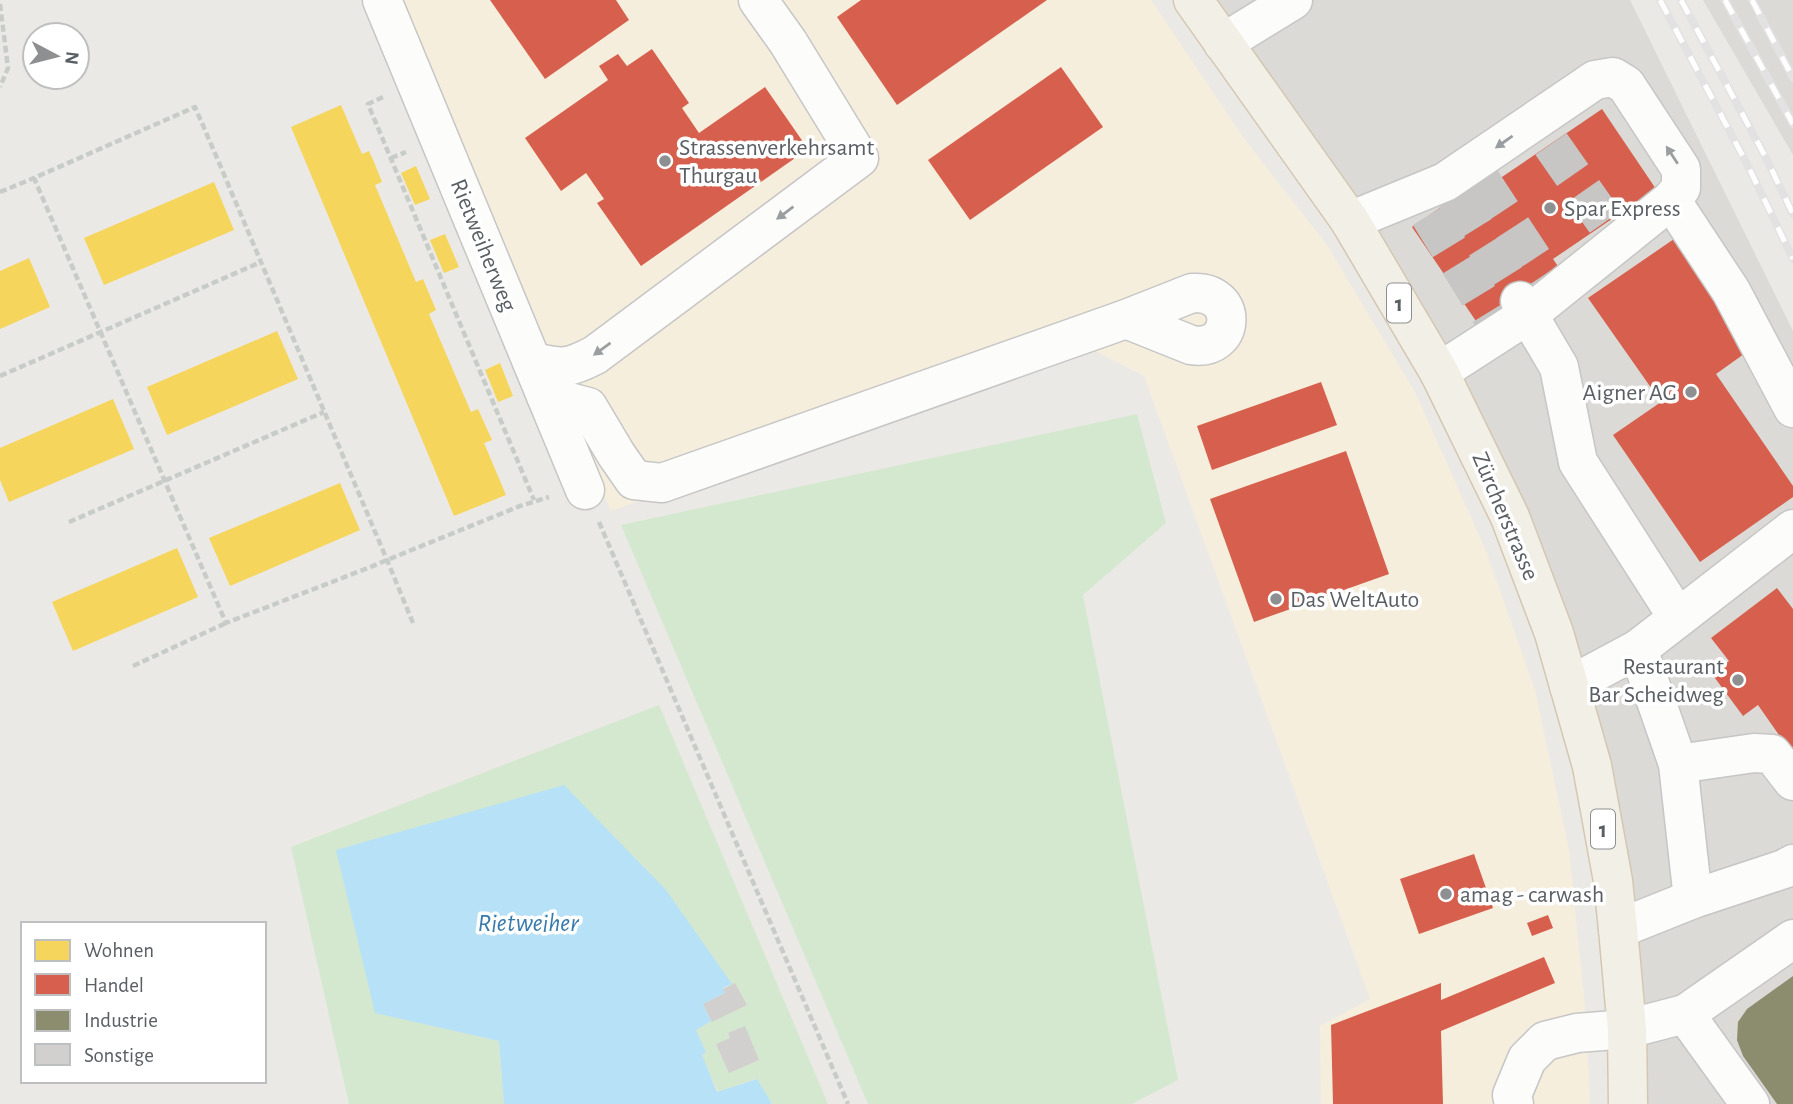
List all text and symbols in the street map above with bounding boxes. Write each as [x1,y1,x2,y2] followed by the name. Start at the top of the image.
[21,21,91,91] north arrow
[61,50,82,66] text: N
[1495,135,1514,148] one-way arrow
[679,136,875,188] place label: Strassenverkehrsamt Thurgau
[1665,146,1678,165] one-way arrow
[657,153,673,169] marker: Strassenverkehrsamt Thurgau
[446,176,521,315] street label: Rietweiherweg
[1564,197,1681,221] place label: Spar Express
[1542,200,1558,216] marker: Spar Express
[776,206,794,221] one-way arrow
[1387,284,1411,322] road number: 1
[593,342,611,356] one-way arrow
[1583,381,1677,405] place label: Aigner AG
[1683,384,1699,400] marker: Aigner AG
[1467,449,1543,584] street label: Zürcherstrasse
[1290,588,1419,612] place label: Das WeltAuto
[1268,591,1284,607] marker: Das WeltAuto
[1588,655,1724,707] place label: Restaurant Bar Scheidweg
[1730,672,1746,688] marker: Restaurant Bar Scheidweg
[1591,810,1615,848] road number: 1
[1460,883,1604,907] place label: amag - carwash
[1438,886,1454,902] marker: amag - carwash
[477,910,580,936] water label: Rietweiher
[21,922,266,1083] legend
[84,940,154,961] text: Wohnen
[84,975,144,996] text: Handel
[84,1010,158,1031] text: Industrie
[84,1045,154,1066] text: Sonstige

